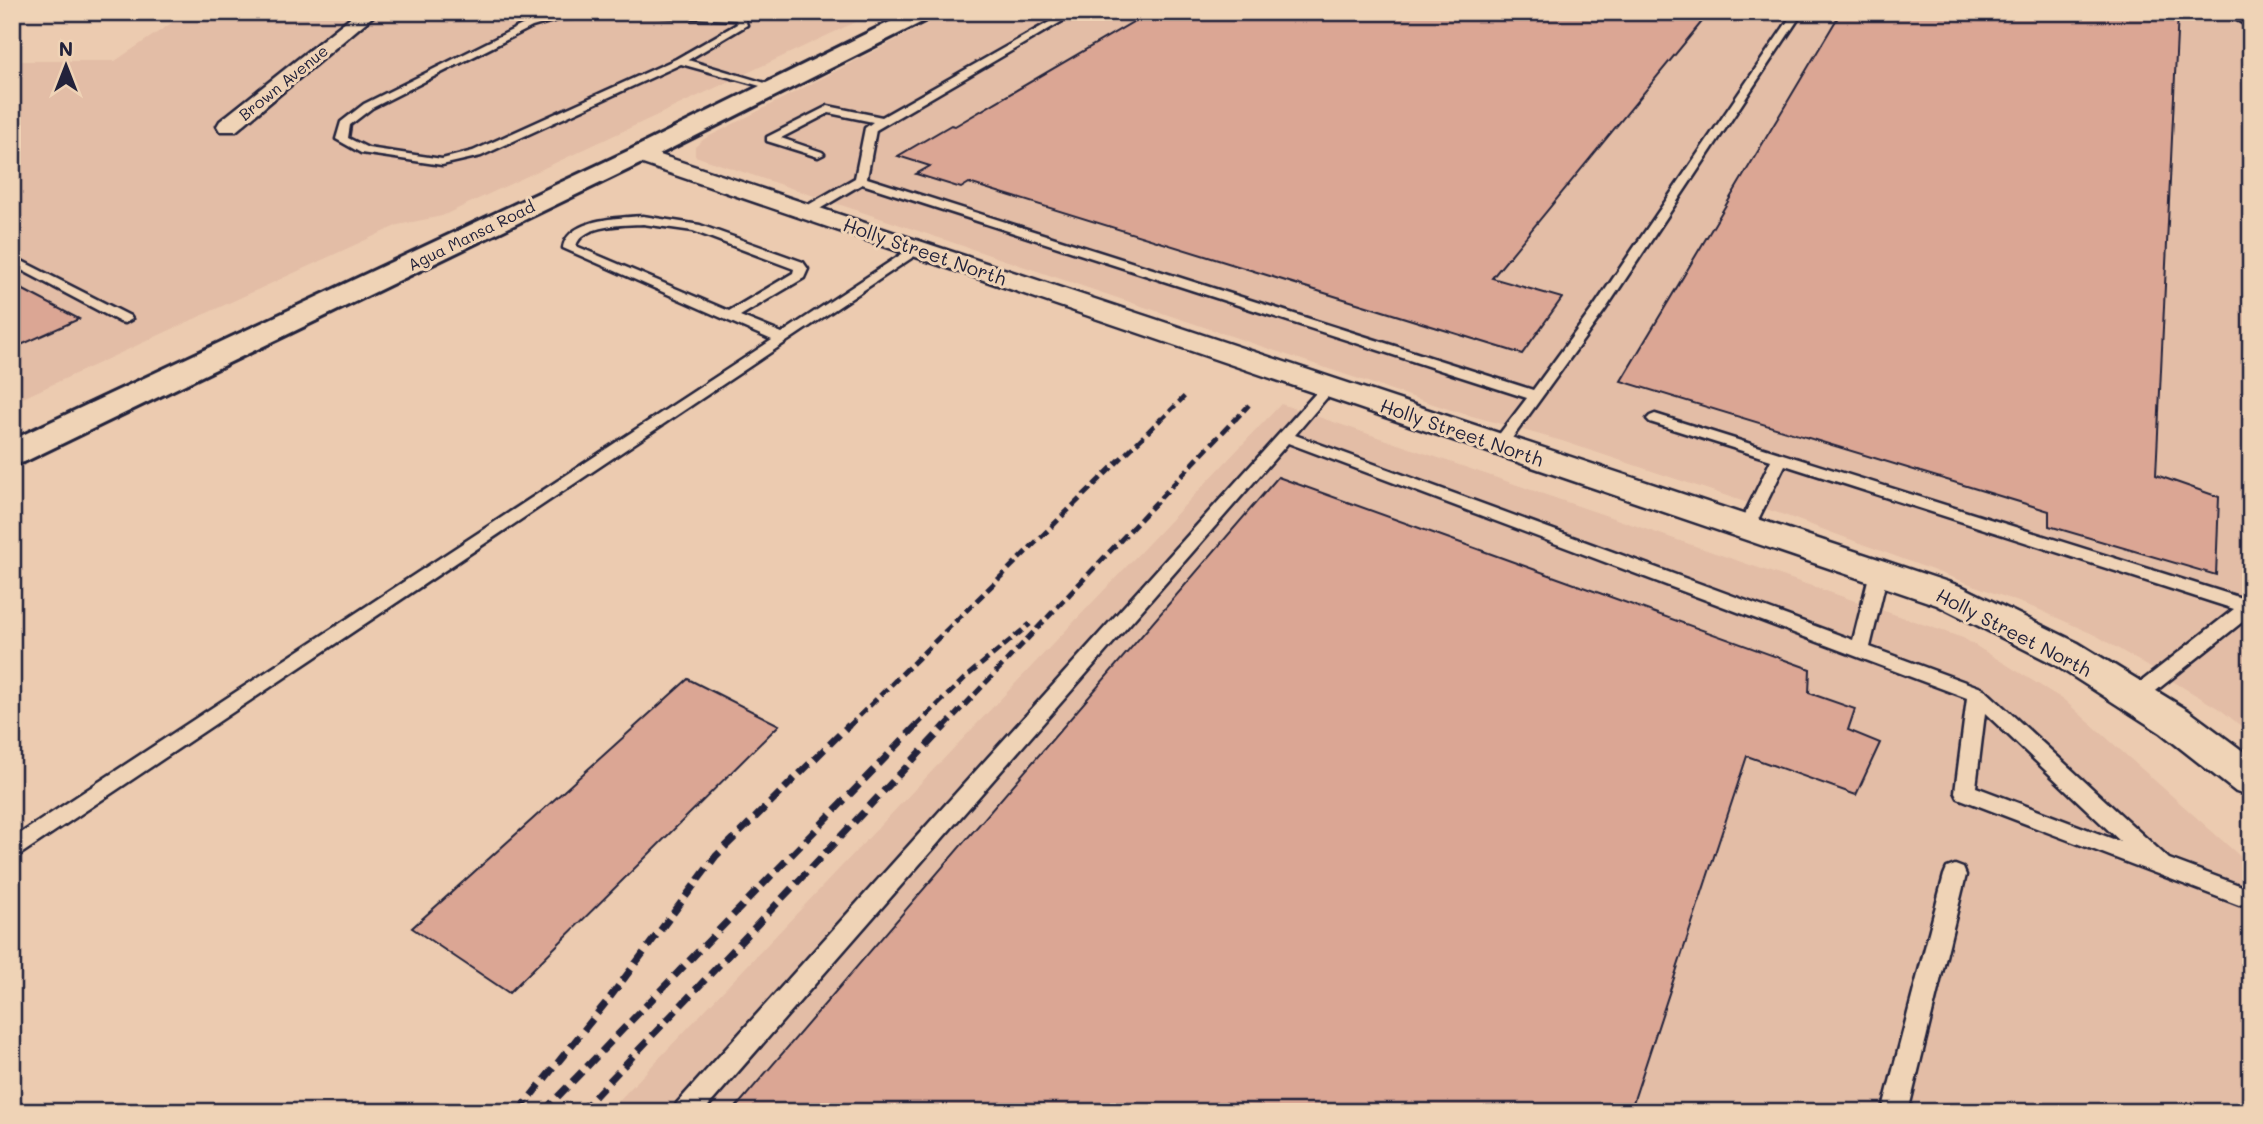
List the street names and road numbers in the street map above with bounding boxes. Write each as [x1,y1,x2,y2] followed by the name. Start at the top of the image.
[234,39,332,125] street label: Brown Avenue
[404,195,538,275] street label: Agua Mansa Road
[840,211,1010,291] street label: Holly Street North
[1377,392,1547,472] street label: Holly Street North
[1932,582,2096,682] street label: Holly Street North

